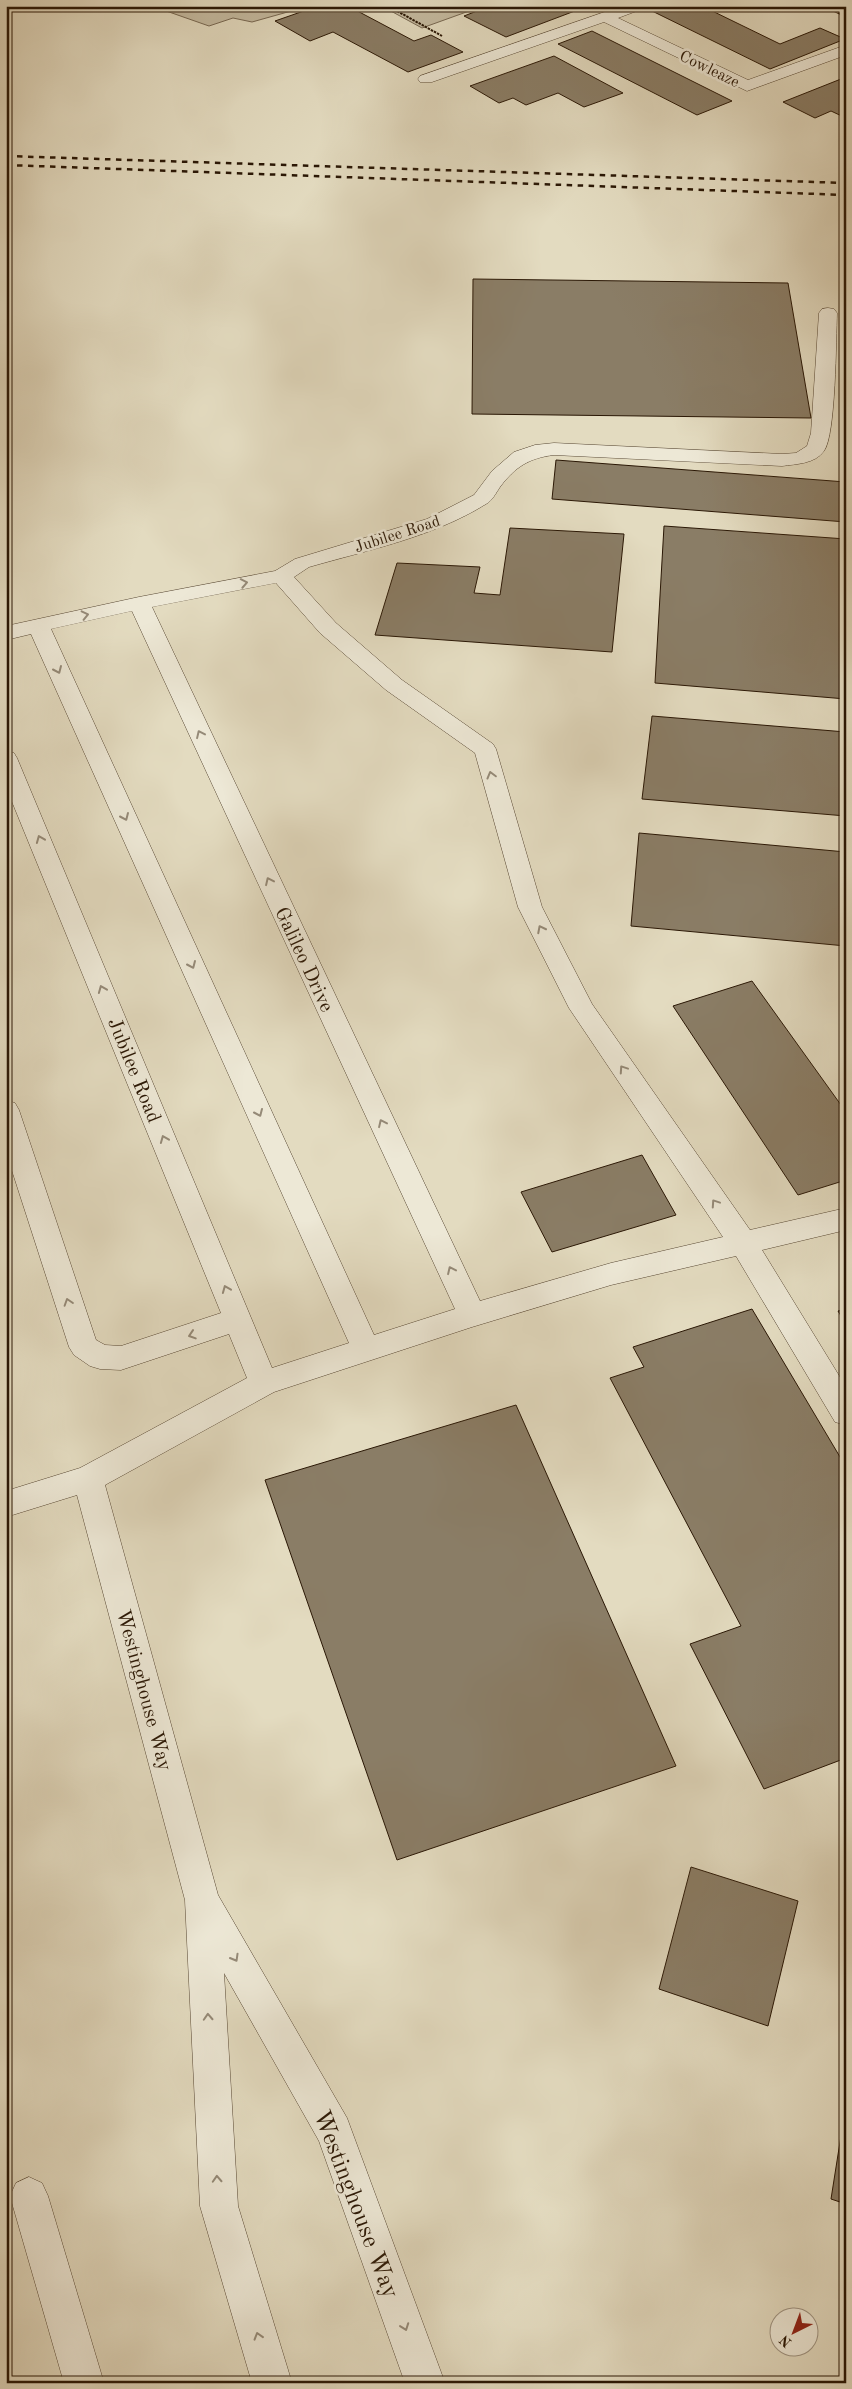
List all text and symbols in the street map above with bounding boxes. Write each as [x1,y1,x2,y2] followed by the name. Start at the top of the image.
[676,48,742,91] street label: Cowleaze
[353,514,442,556] street label: Jubilee Road
[240,578,249,588] one-way arrow
[81,610,90,621] one-way arrow
[51,665,62,674] one-way arrow
[197,730,207,739] one-way arrow
[487,771,497,779] one-way arrow
[119,812,129,821] one-way arrow
[35,835,45,843] one-way arrow
[265,877,275,886] one-way arrow
[270,904,336,1015] street label: Galileo Drive
[537,925,547,934] one-way arrow
[186,960,197,969] one-way arrow
[97,985,108,994] one-way arrow
[103,1016,163,1126] street label: Jubilee Road
[620,1065,629,1075] one-way arrow
[253,1108,264,1117] one-way arrow
[378,1119,389,1128] one-way arrow
[160,1135,170,1144] one-way arrow
[712,1199,721,1209] one-way arrow
[447,1266,457,1275] one-way arrow
[222,1285,232,1294] one-way arrow
[64,1298,74,1306] one-way arrow
[189,1329,197,1339] one-way arrow
[112,1608,174,1774] street label: Westinghouse Way
[229,1953,239,1962] one-way arrow
[203,2013,214,2021] one-way arrow
[308,2107,402,2302] street label: Westinghouse Way
[212,2175,223,2183] one-way arrow
[770,2306,820,2356] north arrow
[399,2322,409,2331] one-way arrow
[253,2332,263,2341] one-way arrow
[777,2332,795,2350] text: N

